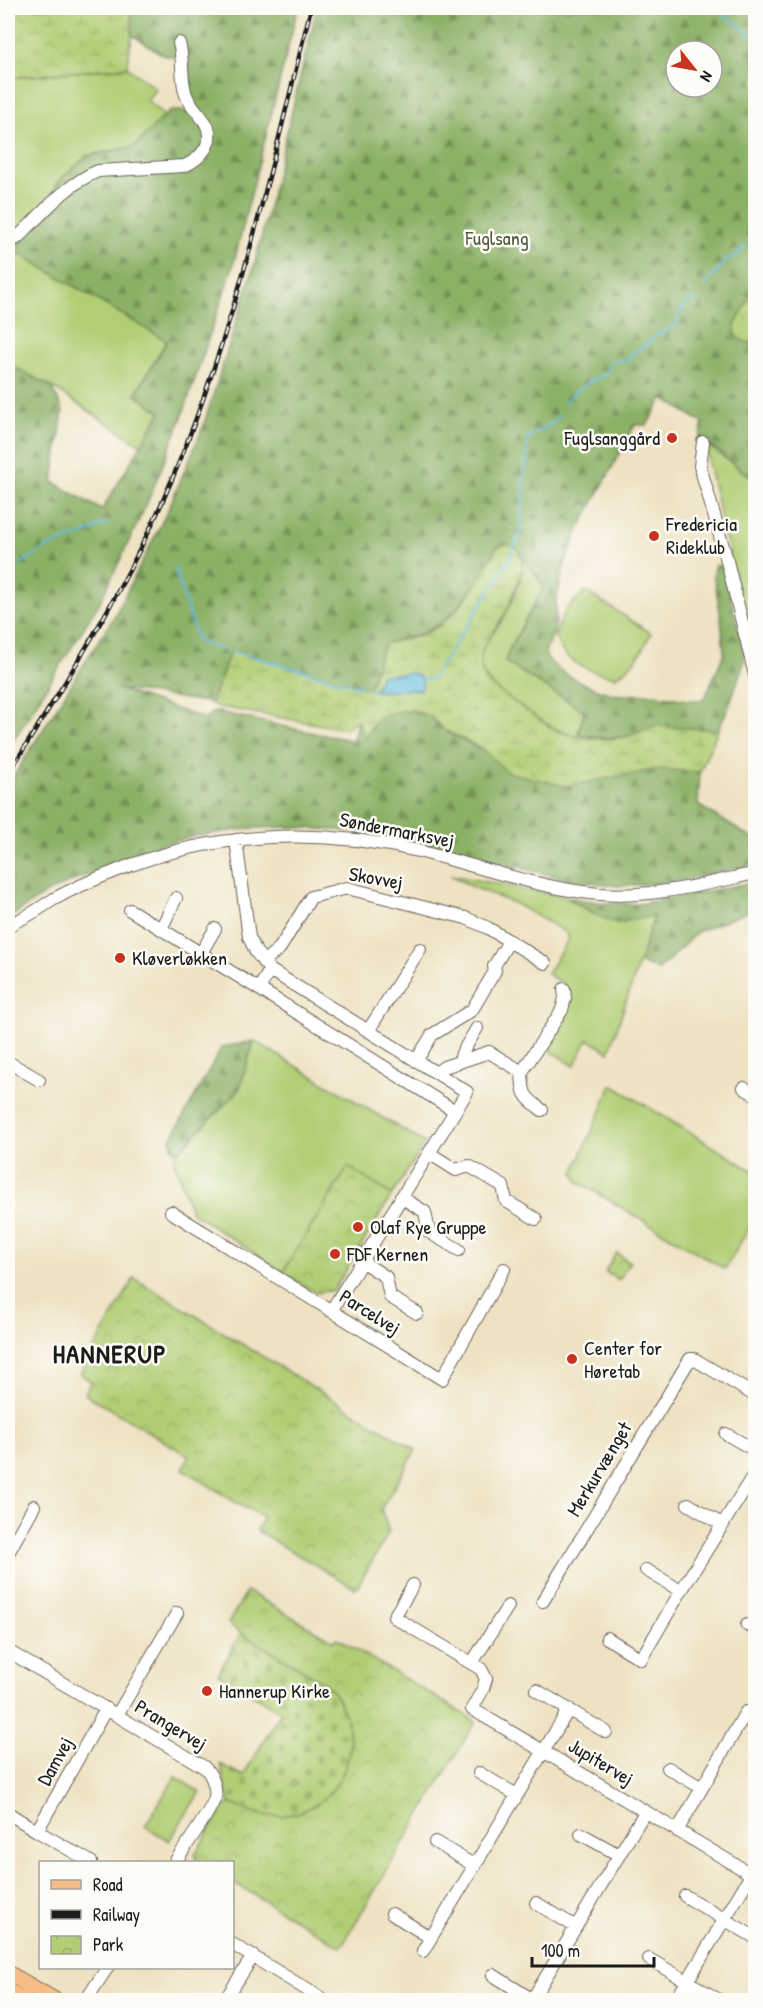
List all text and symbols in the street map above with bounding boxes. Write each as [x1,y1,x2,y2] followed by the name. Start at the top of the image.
[664,39,724,99] north arrow
[695,67,718,86] text: N
[464,224,529,251] park label: Fuglsang
[564,424,660,451] place label: Fuglsanggård
[665,431,679,445] marker: Fuglsanggård
[665,510,737,560] place label: Fredericia Rideklub
[647,529,661,543] marker: Fredericia Rideklub
[338,805,457,854] street label: Søndermarksvej
[347,860,405,896] street label: Skovvej
[132,944,227,971] place label: Kløverløkken
[113,951,127,965] marker: Kløverløkken
[370,1213,487,1240] place label: Olaf Rye Gruppe
[351,1220,365,1234] marker: Olaf Rye Gruppe
[346,1240,428,1267] place label: FDF Kernen
[328,1247,342,1261] marker: FDF Kernen
[335,1282,406,1341] street label: Parcelvej
[584,1334,662,1384] place label: Center for Høretab
[53,1336,167,1371] district label: HANNERUP
[565,1352,579,1366] marker: Center for Høretab
[560,1415,638,1521] street label: Merkurvænget
[219,1677,330,1704] place label: Hannerup Kirke
[200,1684,214,1698] marker: Hannerup Kirke
[130,1693,212,1757] street label: Prangervej
[30,1732,79,1790] street label: Damvej
[564,1732,639,1792] street label: Jupitervej
[39,1861,234,1969] legend
[93,1872,123,1897] text: Road
[93,1902,140,1927] text: Railway
[532,1930,654,1968] scale bar
[93,1932,124,1957] text: Park
[541,1938,580,1963] text: 100 m

